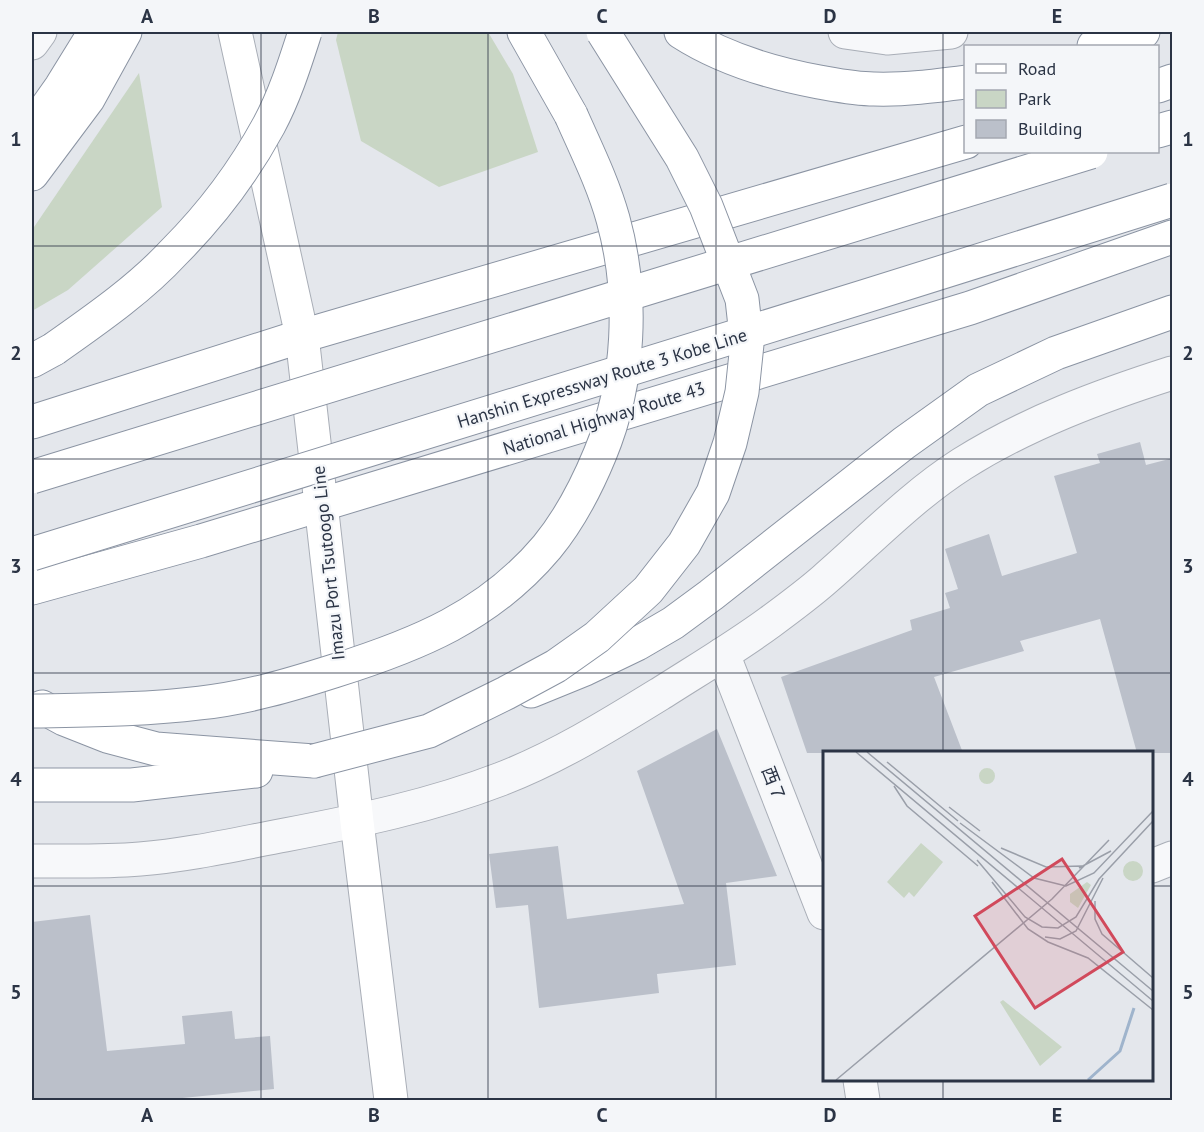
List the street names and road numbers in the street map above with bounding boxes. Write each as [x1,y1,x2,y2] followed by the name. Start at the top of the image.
[454,323,750,433] street label: Hanshin Expressway Route 3 Kobe Line
[500,376,708,460] street label: National Highway Route 43
[306,465,350,661] street label: Imazu Port Tsutoogo Line
[757,763,791,805] street label: 西７

